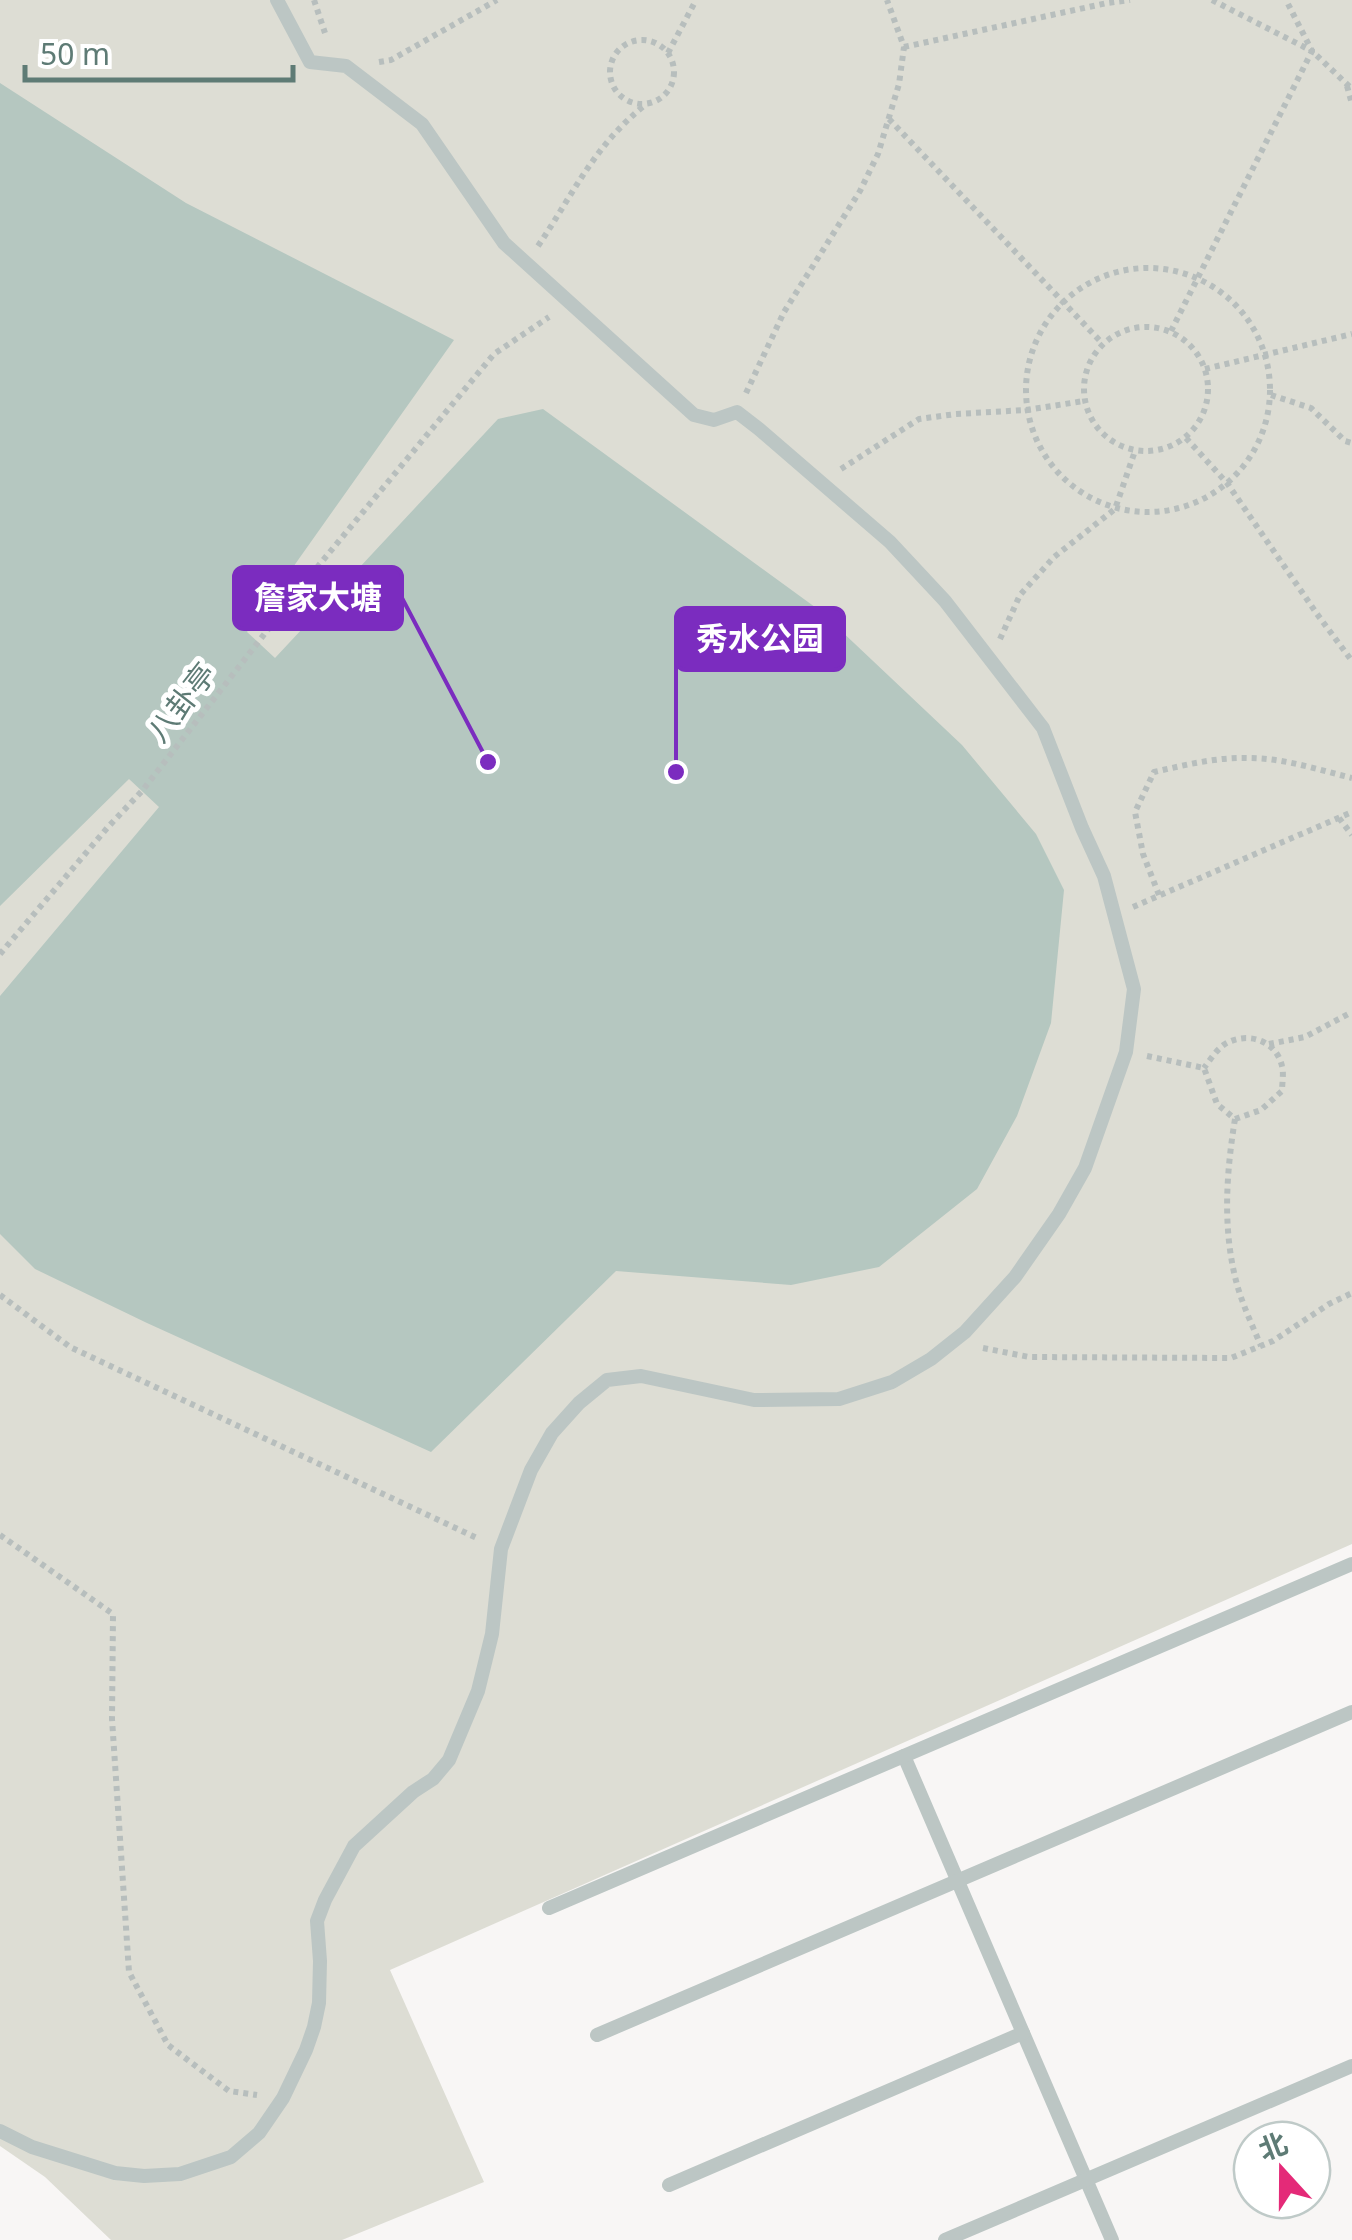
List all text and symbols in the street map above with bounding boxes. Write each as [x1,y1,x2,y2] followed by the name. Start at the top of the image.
[25,20,292,82] scale bar
[40,33,110,74] text: 50 m
[234,567,402,629] callout: 詹家大塘
[254,575,382,618] text: 詹家大塘
[676,608,844,670] callout: 秀水公园
[696,616,824,659] text: 秀水公园
[137,654,225,750] street label: 八卦亭
[1232,2120,1332,2220] north arrow
[1253,2123,1293,2168] text: 北

